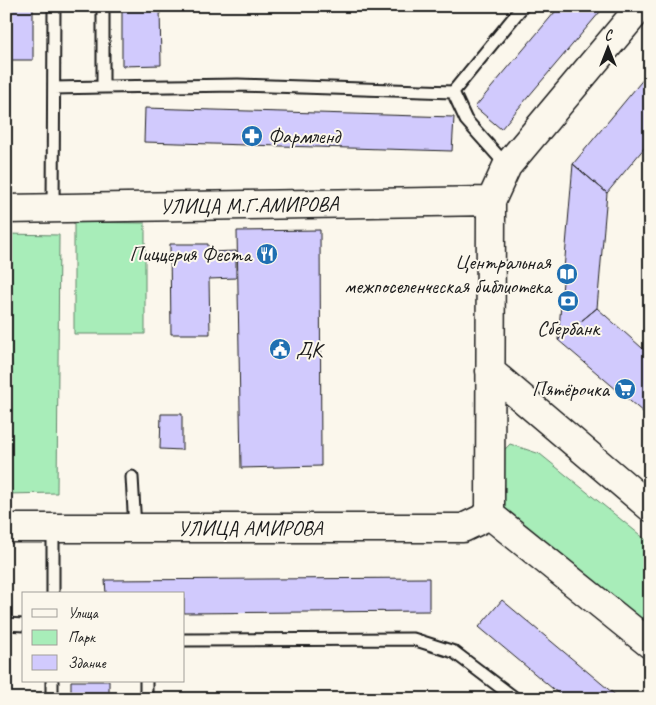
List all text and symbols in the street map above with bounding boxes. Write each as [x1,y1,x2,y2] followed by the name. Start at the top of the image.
[584,22,634,72] north arrow
[605,27,614,44] text: С
[268,123,342,149] place label: Фармленд
[240,124,264,148] pharmacy icon: Фармленд
[159,190,340,220] street label: УЛИЦА М.Г.АМИРОВА
[129,241,253,267] place label: Пиццерия Феста
[255,242,279,266] restaurant icon: Пиццерия Феста
[344,249,553,299] place label: Центральная межпоселенческая библиотека
[555,262,579,286] library icon: Центральная межпоселенческая библиотека
[556,289,580,313] bank icon: Сбербанк
[537,315,601,341] place label: Сбербанк
[296,336,325,362] place label: ДК
[268,337,292,361] public building icon: ДК
[532,376,611,402] place label: Пятёрочка
[613,377,637,401] supermarket icon: Пятёрочка
[178,515,324,541] street label: УЛИЦА АМИРОВА
[22,592,185,682] legend
[68,604,99,623] text: Улица
[68,628,96,647] text: Парк
[68,654,107,673] text: Здание

